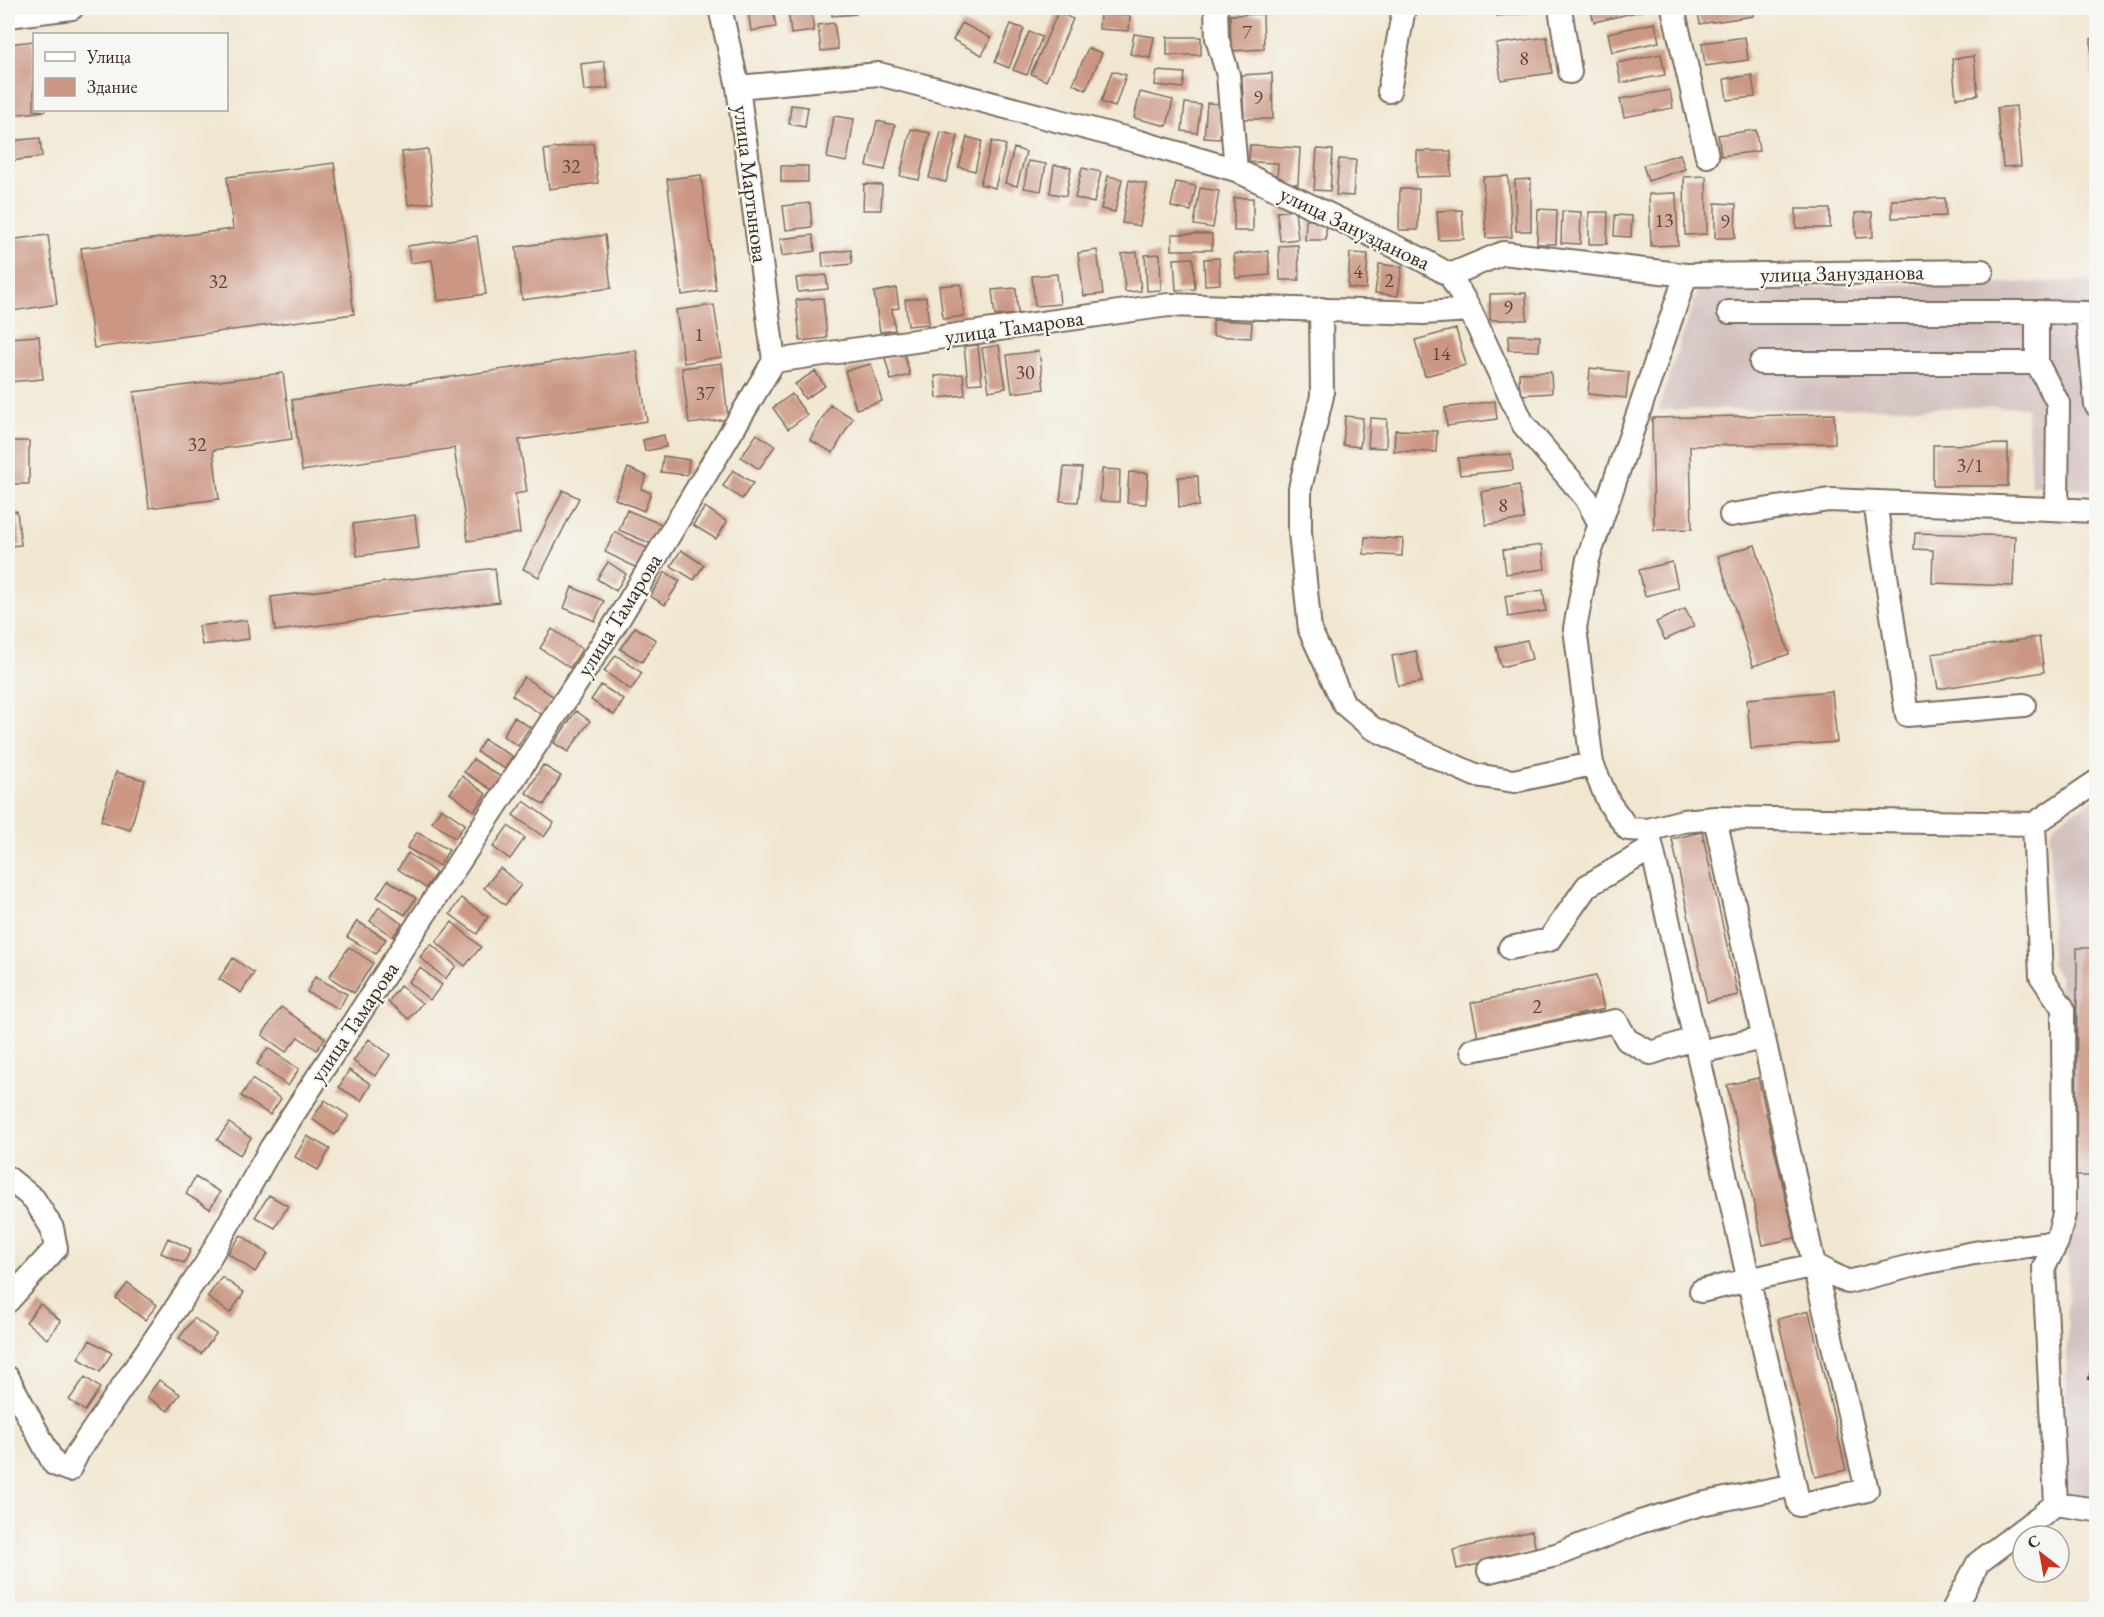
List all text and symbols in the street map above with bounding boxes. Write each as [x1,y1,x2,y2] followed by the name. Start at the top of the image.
[1242,19,1252,45] house number: 7
[33,33,228,111] legend
[86,45,132,68] text: Улица
[1519,45,1529,71] house number: 8
[87,75,137,98] text: Здание
[1253,84,1263,110] house number: 9
[727,104,775,265] street label: улица Мартынова
[561,153,581,179] house number: 32
[1275,179,1435,277] street label: улица Занузданова
[1654,207,1674,233] house number: 13
[1720,208,1730,234] house number: 9
[1760,257,1924,289] street label: улица Занузданова
[1353,258,1363,284] house number: 4
[1384,267,1394,293] house number: 2
[208,268,228,294] house number: 32
[1503,294,1513,320] house number: 9
[943,303,1086,351] street label: улица Тамарова
[694,321,704,347] house number: 1
[1431,340,1451,366] house number: 14
[1015,359,1035,385] house number: 30
[695,380,715,406] house number: 37
[187,431,207,457] house number: 32
[1956,452,1984,478] house number: 3/1
[1498,492,1508,518] house number: 8
[570,548,668,682] street label: улица Тамарова
[303,956,405,1088] street label: улица Тамарова
[1532,993,1542,1019] house number: 2
[2011,1524,2071,1584] north arrow
[2023,1530,2044,1553] text: С

